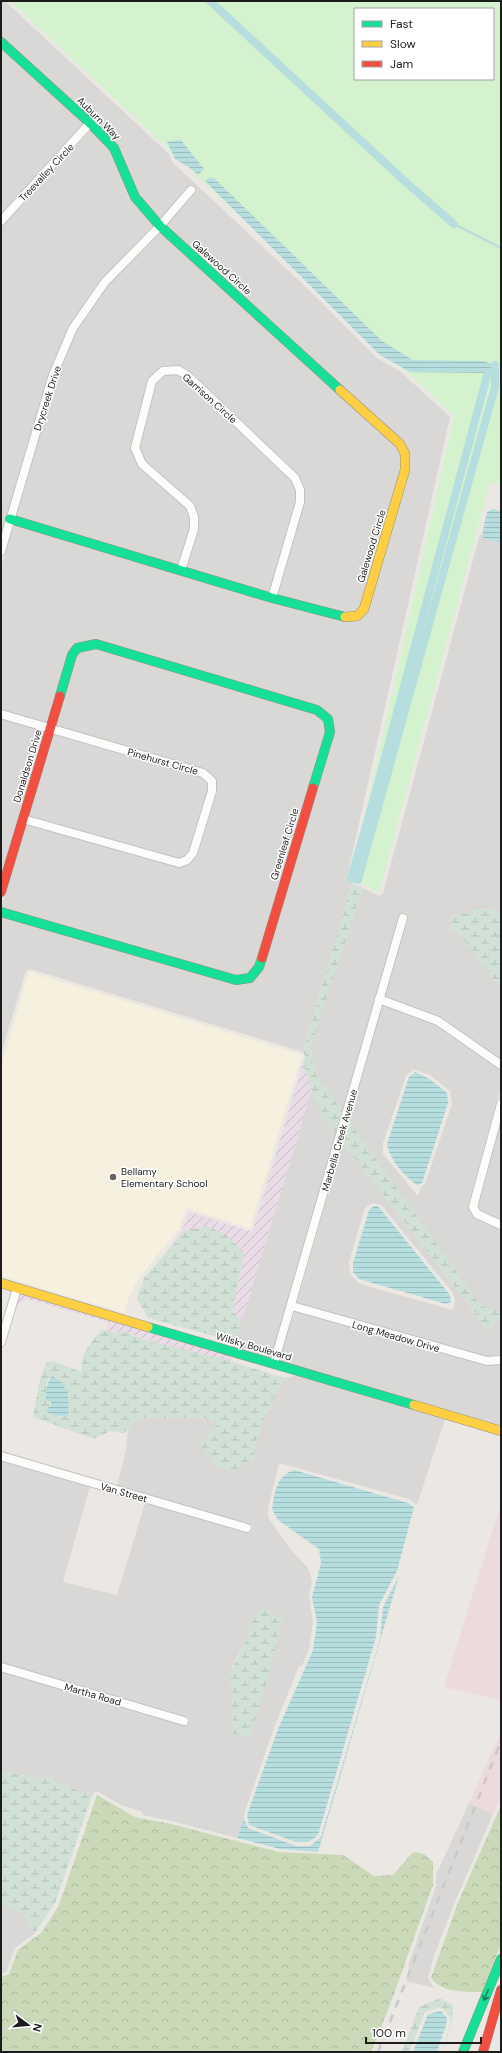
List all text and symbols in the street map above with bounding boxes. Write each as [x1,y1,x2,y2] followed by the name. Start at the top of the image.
[354,8,494,80] legend
[390,16,413,32] text: Fast
[390,36,416,52] text: Slow
[390,56,413,72] text: Jam
[74,94,123,143] street label: Auburn Way
[16,140,77,204] street label: Treevalley Circle
[189,237,254,298] street label: Galewood Circle
[31,364,64,432] street label: Drycreek Drive
[180,370,240,426] street label: Garrison Circle
[354,508,389,584] street label: Galewood Circle
[10,728,45,804] street label: Donaldson Drive
[126,745,200,778] street label: Pinehurst Circle
[267,806,302,882] street label: Greenleaf Circle
[319,1087,360,1193] street label: Marbella Creek Avenue
[121,1165,208,1190] place label: Bellamy Elementary School
[108,1172,118,1182] marker: Bellamy Elementary School
[351,1318,441,1355] street label: Long Meadow Drive
[214,1329,293,1364] street label: Wilsky Boulevard
[99,1480,149,1505] street label: Van Street
[63,1680,123,1709] street label: Martha Road
[481,1988,489,2000] one-way arrow
[8,2005,48,2045] north arrow
[366,2019,481,2045] scale bar
[30,2022,45,2034] text: N
[372,2025,406,2041] text: 100 m

